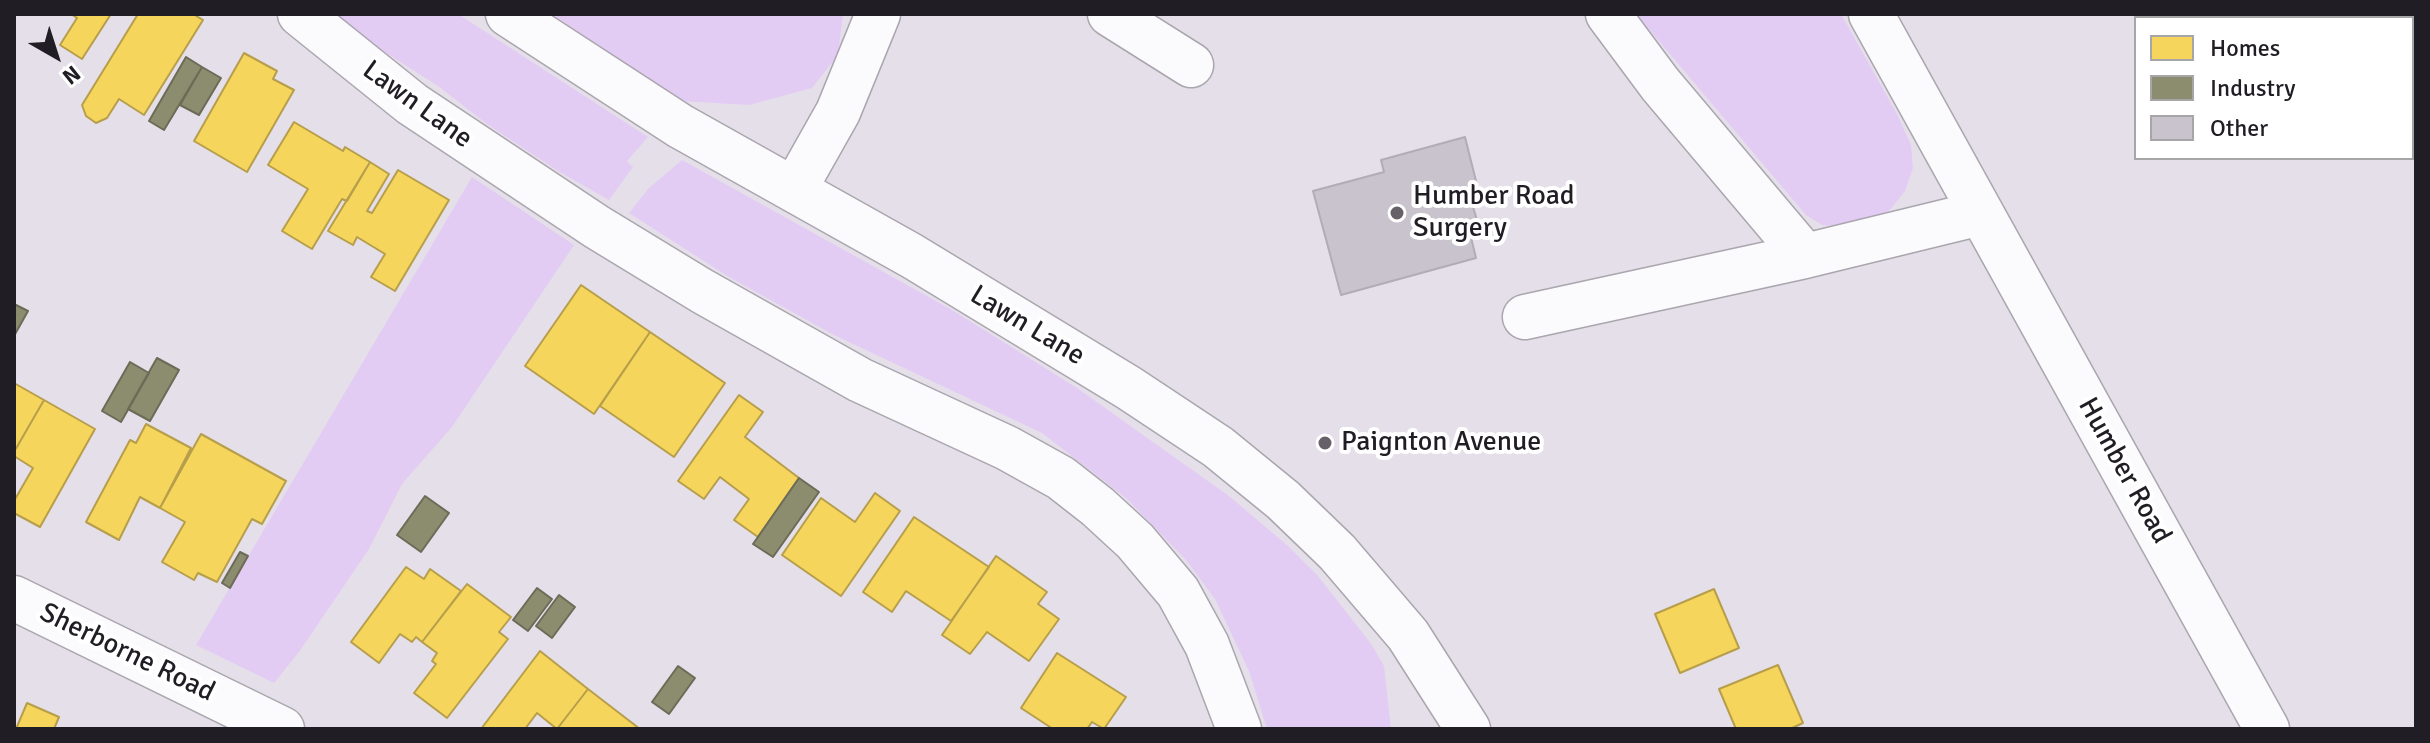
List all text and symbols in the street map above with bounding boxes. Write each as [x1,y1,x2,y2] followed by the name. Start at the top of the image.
[16,16,96,96] north arrow
[2134,16,2414,160] legend
[2210,33,2280,63] text: Homes
[355,54,479,156] street label: Lawn Lane
[57,60,86,90] text: N
[2210,73,2296,103] text: Industry
[2210,113,2268,143] text: Other
[1413,180,1575,246] place label: Humber Road Surgery
[1388,204,1406,222] marker: Humber Road Surgery
[964,279,1090,373] street label: Lawn Lane
[2070,392,2178,550] street label: Humber Road
[1341,426,1541,460] place label: Paignton Avenue
[1316,434,1334,452] marker: Paignton Avenue
[34,596,220,710] street label: Sherborne Road

